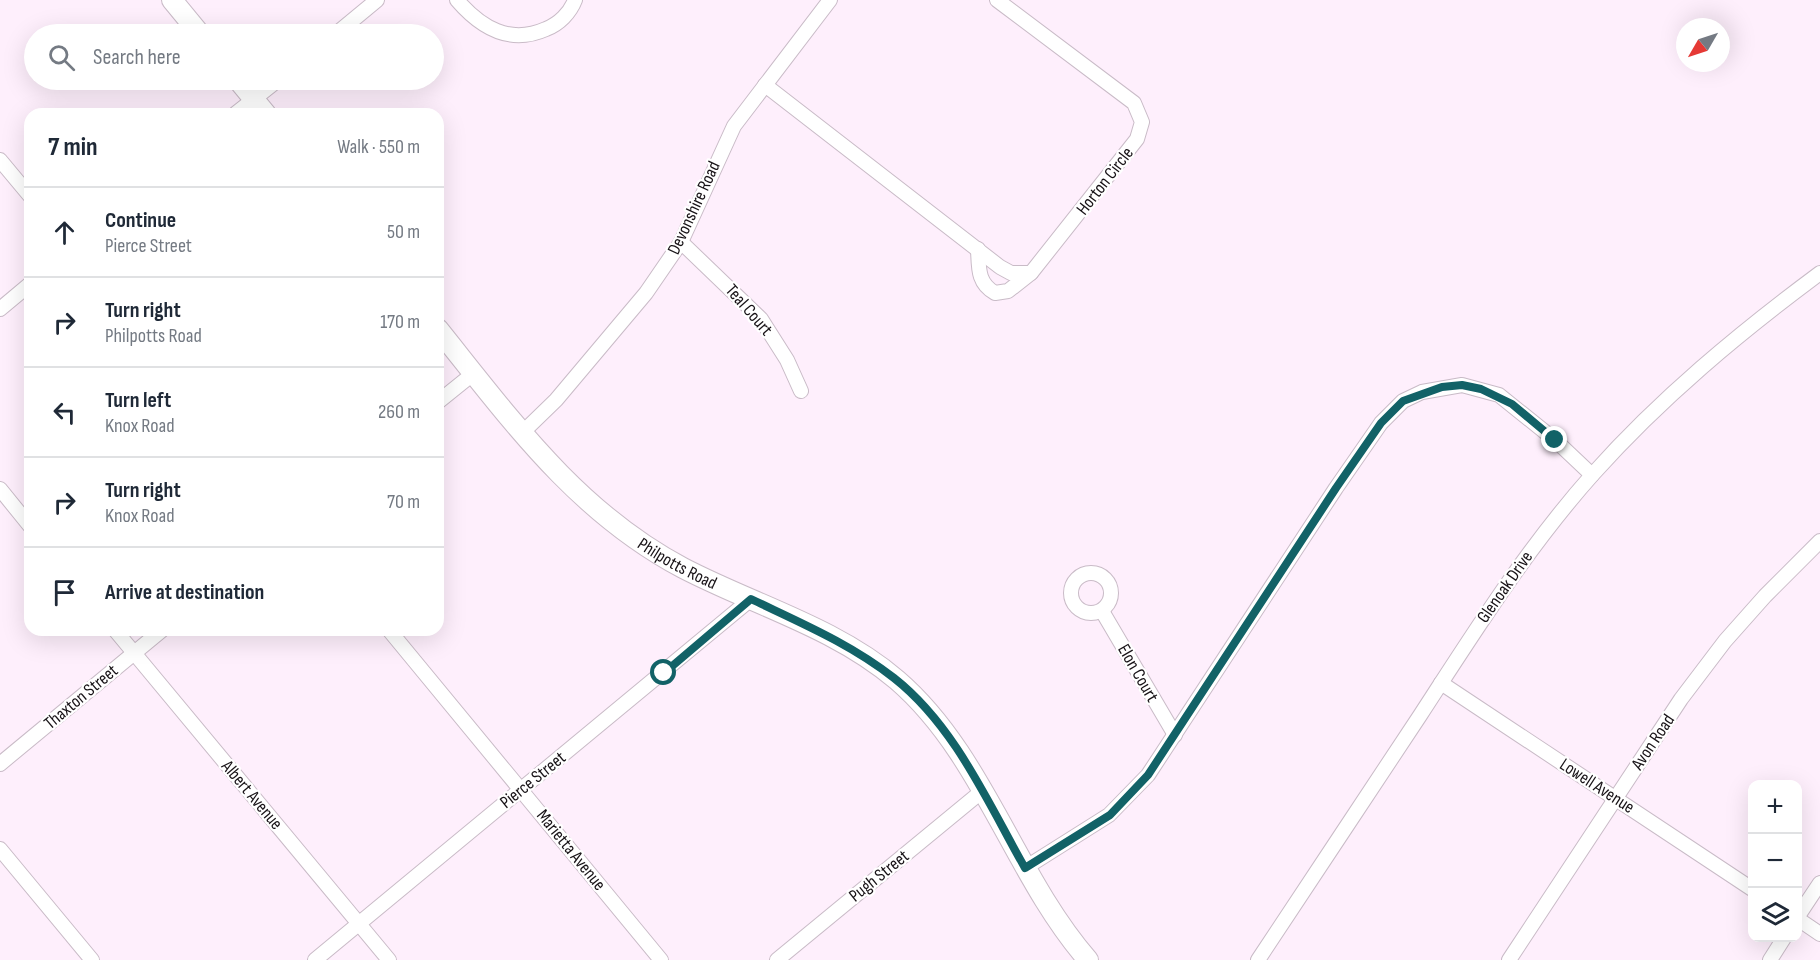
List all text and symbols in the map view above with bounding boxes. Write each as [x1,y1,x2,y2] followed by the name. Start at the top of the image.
[1676,18,1730,72] north arrow
[24,24,444,90] search box
[45,41,78,74] icon: search
[93,44,180,71] text: Search here
[48,132,97,163] text: 7 min
[337,135,420,159] text: Walk · 550 m
[1072,143,1138,219] street label: Horton Circle
[663,158,725,258] street label: Devonshire Road
[105,207,176,234] text: Continue
[48,216,81,249] icon: ahead
[387,220,420,244] text: 50 m
[105,234,192,258] text: Pierce Street
[721,280,777,340] street label: Teal Court
[105,297,181,324] text: Turn right
[48,306,81,339] icon: right
[380,310,420,334] text: 170 m
[105,324,202,348] text: Philpotts Road
[105,387,171,414] text: Turn left
[48,396,81,429] icon: left
[378,400,420,424] text: 260 m
[105,414,175,438] text: Knox Road
[1541,426,1567,452] route end
[105,477,181,504] text: Turn right
[48,486,81,519] icon: right
[387,490,420,514] text: 70 m
[105,504,175,528] text: Knox Road
[634,533,720,594] street label: Philpotts Road
[1473,547,1537,627] street label: Glenoak Drive
[48,576,81,609] icon: arrive
[105,579,264,606] text: Arrive at destination
[1113,640,1163,706] street label: Elon Court
[650,659,676,685] route start
[40,660,123,734] street label: Thaxton Street
[1626,710,1679,775] street label: Avon Road
[496,747,570,813] street label: Pierce Street
[1556,754,1638,818] street label: Lowell Avenue
[216,755,287,834] street label: Albert Avenue
[1748,780,1802,942] map controls
[1748,780,1802,834] button: +
[532,805,610,895] street label: Marietta Avenue
[1748,834,1802,888] button: −
[845,845,914,906] street label: Pugh Street
[1748,888,1802,942] button: layers

